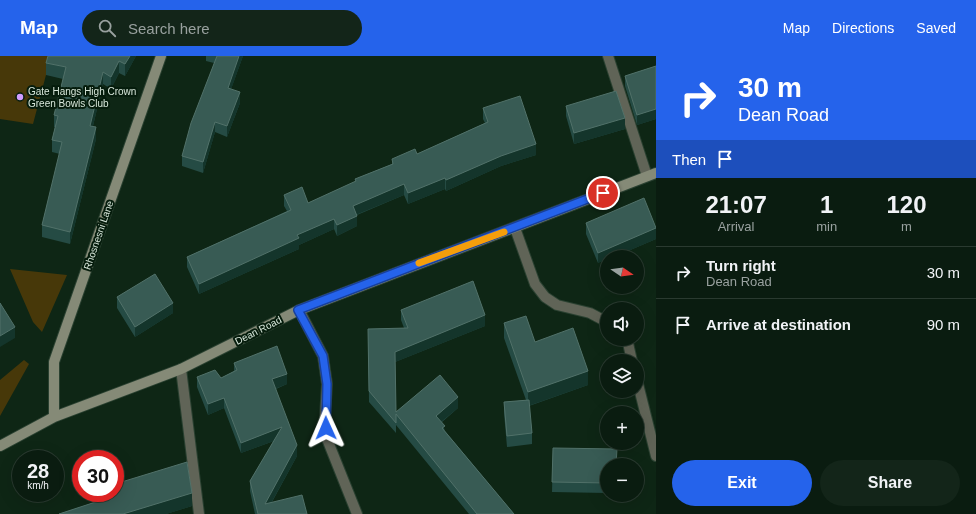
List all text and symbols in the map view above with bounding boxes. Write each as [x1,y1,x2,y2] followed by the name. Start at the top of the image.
[82,10,362,46] search box
[20,17,58,38] text: Map
[96,17,118,39] icon: search
[128,20,210,37] text: Search here
[783,20,810,36] text: Map
[832,20,894,36] text: Directions
[916,20,956,36] text: Saved
[672,72,724,124] icon: right
[738,72,802,103] text: 30 m
[28,86,136,109] place label: Gate Hangs High Crown Green Bowls Club
[15,92,25,102] marker: Gate Hangs High Crown Green Bowls Club
[738,105,829,125] text: Dean Road
[714,148,736,170] icon: arrive
[672,151,706,168] text: Then
[586,176,620,210] pin
[592,182,614,204] icon: arrive
[705,191,767,218] text: 21:07
[820,191,833,218] text: 1
[887,191,927,218] text: 120
[82,199,116,271] street label: Rhosnesni Lane
[718,219,755,234] text: Arrival
[816,219,837,234] text: min
[901,219,912,234] text: m
[600,250,644,294] north arrow
[600,250,644,502] map controls
[706,257,776,274] text: Turn right
[672,262,694,284] icon: right
[927,264,960,281] text: 30 m
[706,274,772,289] text: Dean Road
[600,302,644,346] button: sound
[233,314,283,347] street label: Dean Road
[672,314,694,336] icon: arrive
[706,316,851,333] text: Arrive at destination
[927,316,960,333] text: 90 m
[600,354,644,398] button: layers
[600,406,644,450] button: +
[305,407,347,449] position arrow
[72,450,124,502] speed limit sign: 30
[600,458,644,502] button: −
[27,460,49,482] text: 28
[672,460,812,506] button: Exit
[820,460,960,506] button: Share
[27,480,49,491] text: km/h

